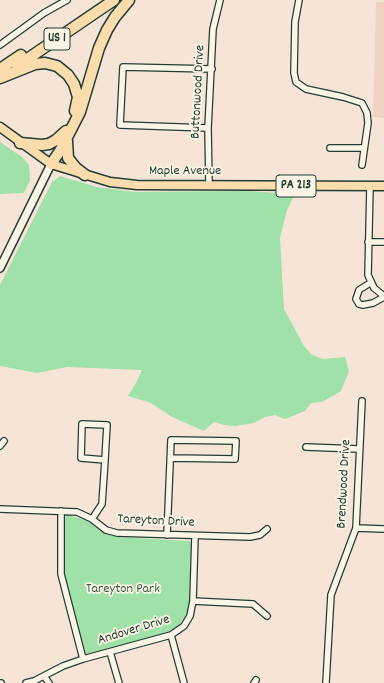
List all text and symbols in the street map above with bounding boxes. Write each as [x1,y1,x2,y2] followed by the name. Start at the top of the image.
[44,28,70,50] road number: US 1
[188,45,210,139] street label: Buttonwood Drive
[149,164,221,180] street label: Maple Avenue
[276,175,316,197] road number: PA 213
[334,439,356,529] street label: Brendwood Drive
[117,512,195,532] street label: Tareyton Drive
[86,582,160,598] park label: Tareyton Park
[96,612,172,650] street label: Andover Drive

